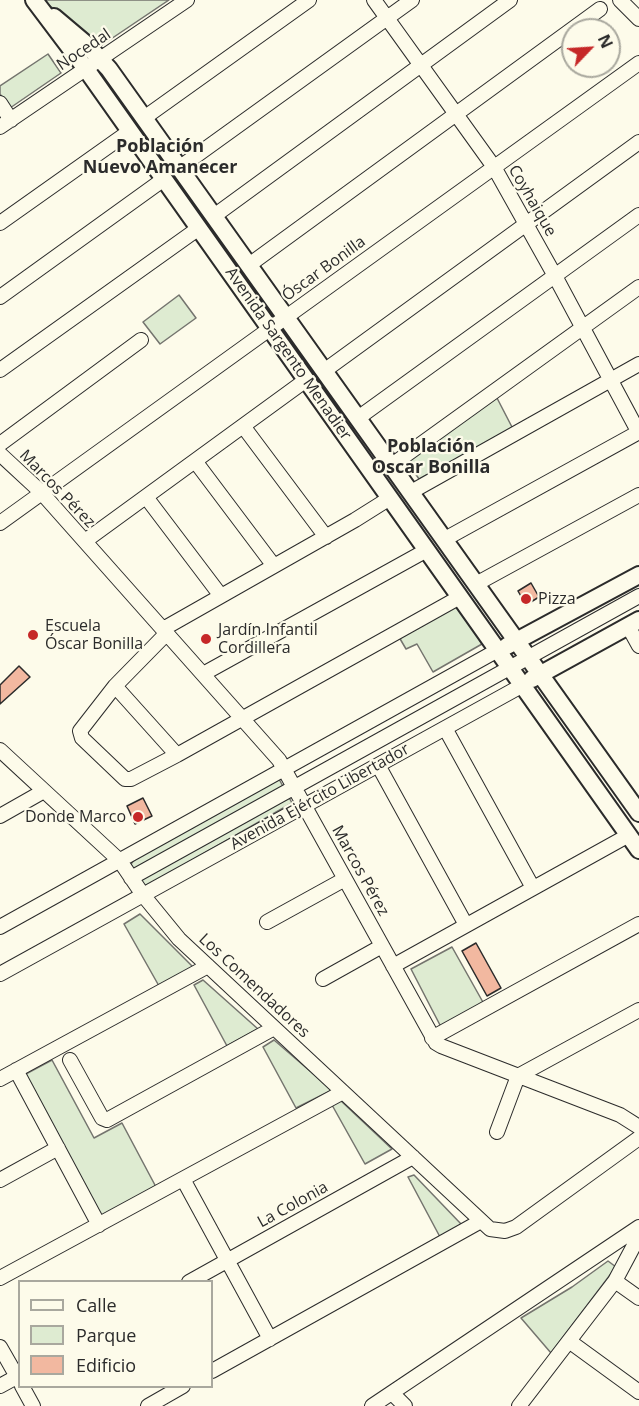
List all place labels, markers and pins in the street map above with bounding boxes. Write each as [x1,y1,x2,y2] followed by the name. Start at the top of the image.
[538,589,576,609] place label: Pizza
[519,592,533,606] marker: Pizza
[45,616,143,654] place label: Escuela Óscar Bonilla
[218,620,318,658] place label: Jardín Infantil Cordillera
[26,628,40,642] marker: Escuela Óscar Bonilla
[199,632,213,646] marker: Jardín Infantil Cordillera
[25,807,126,827] place label: Donde Marco
[131,810,145,824] marker: Donde Marco

